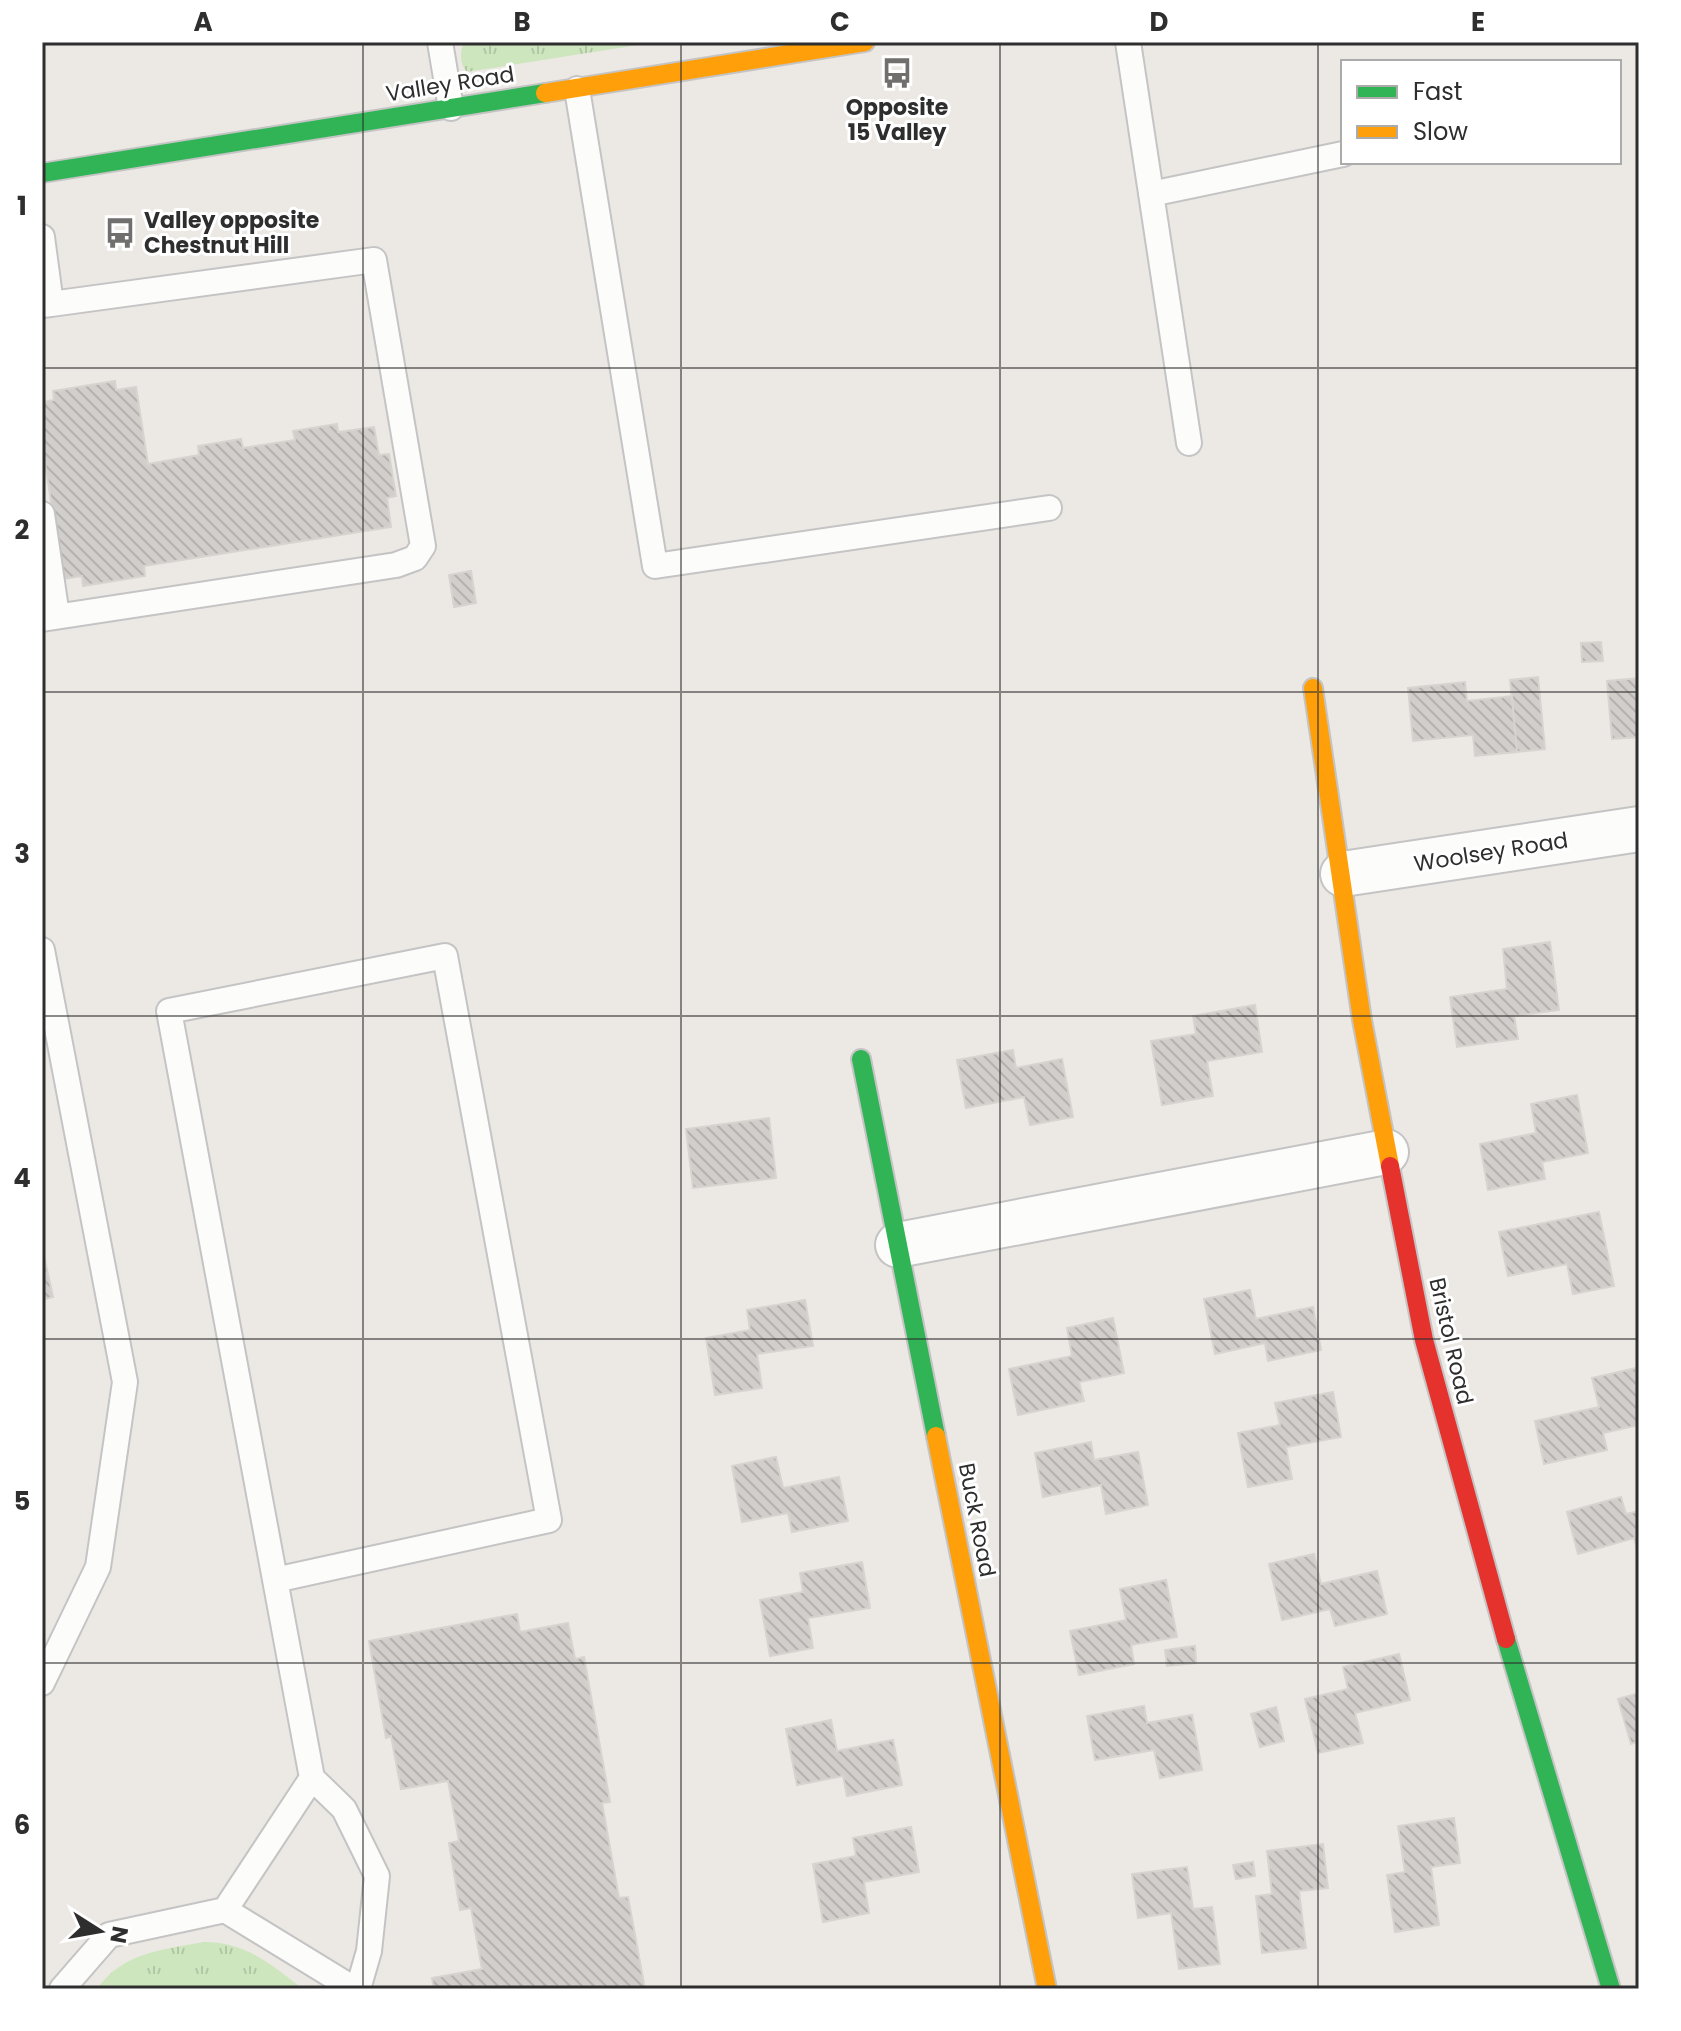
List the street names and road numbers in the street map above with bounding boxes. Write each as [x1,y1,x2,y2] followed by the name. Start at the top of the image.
[384,59,516,109] street label: Valley Road
[1412,825,1570,879] street label: Woolsey Road
[1421,1275,1481,1407] street label: Bristol Road
[951,1460,1003,1580] street label: Buck Road

